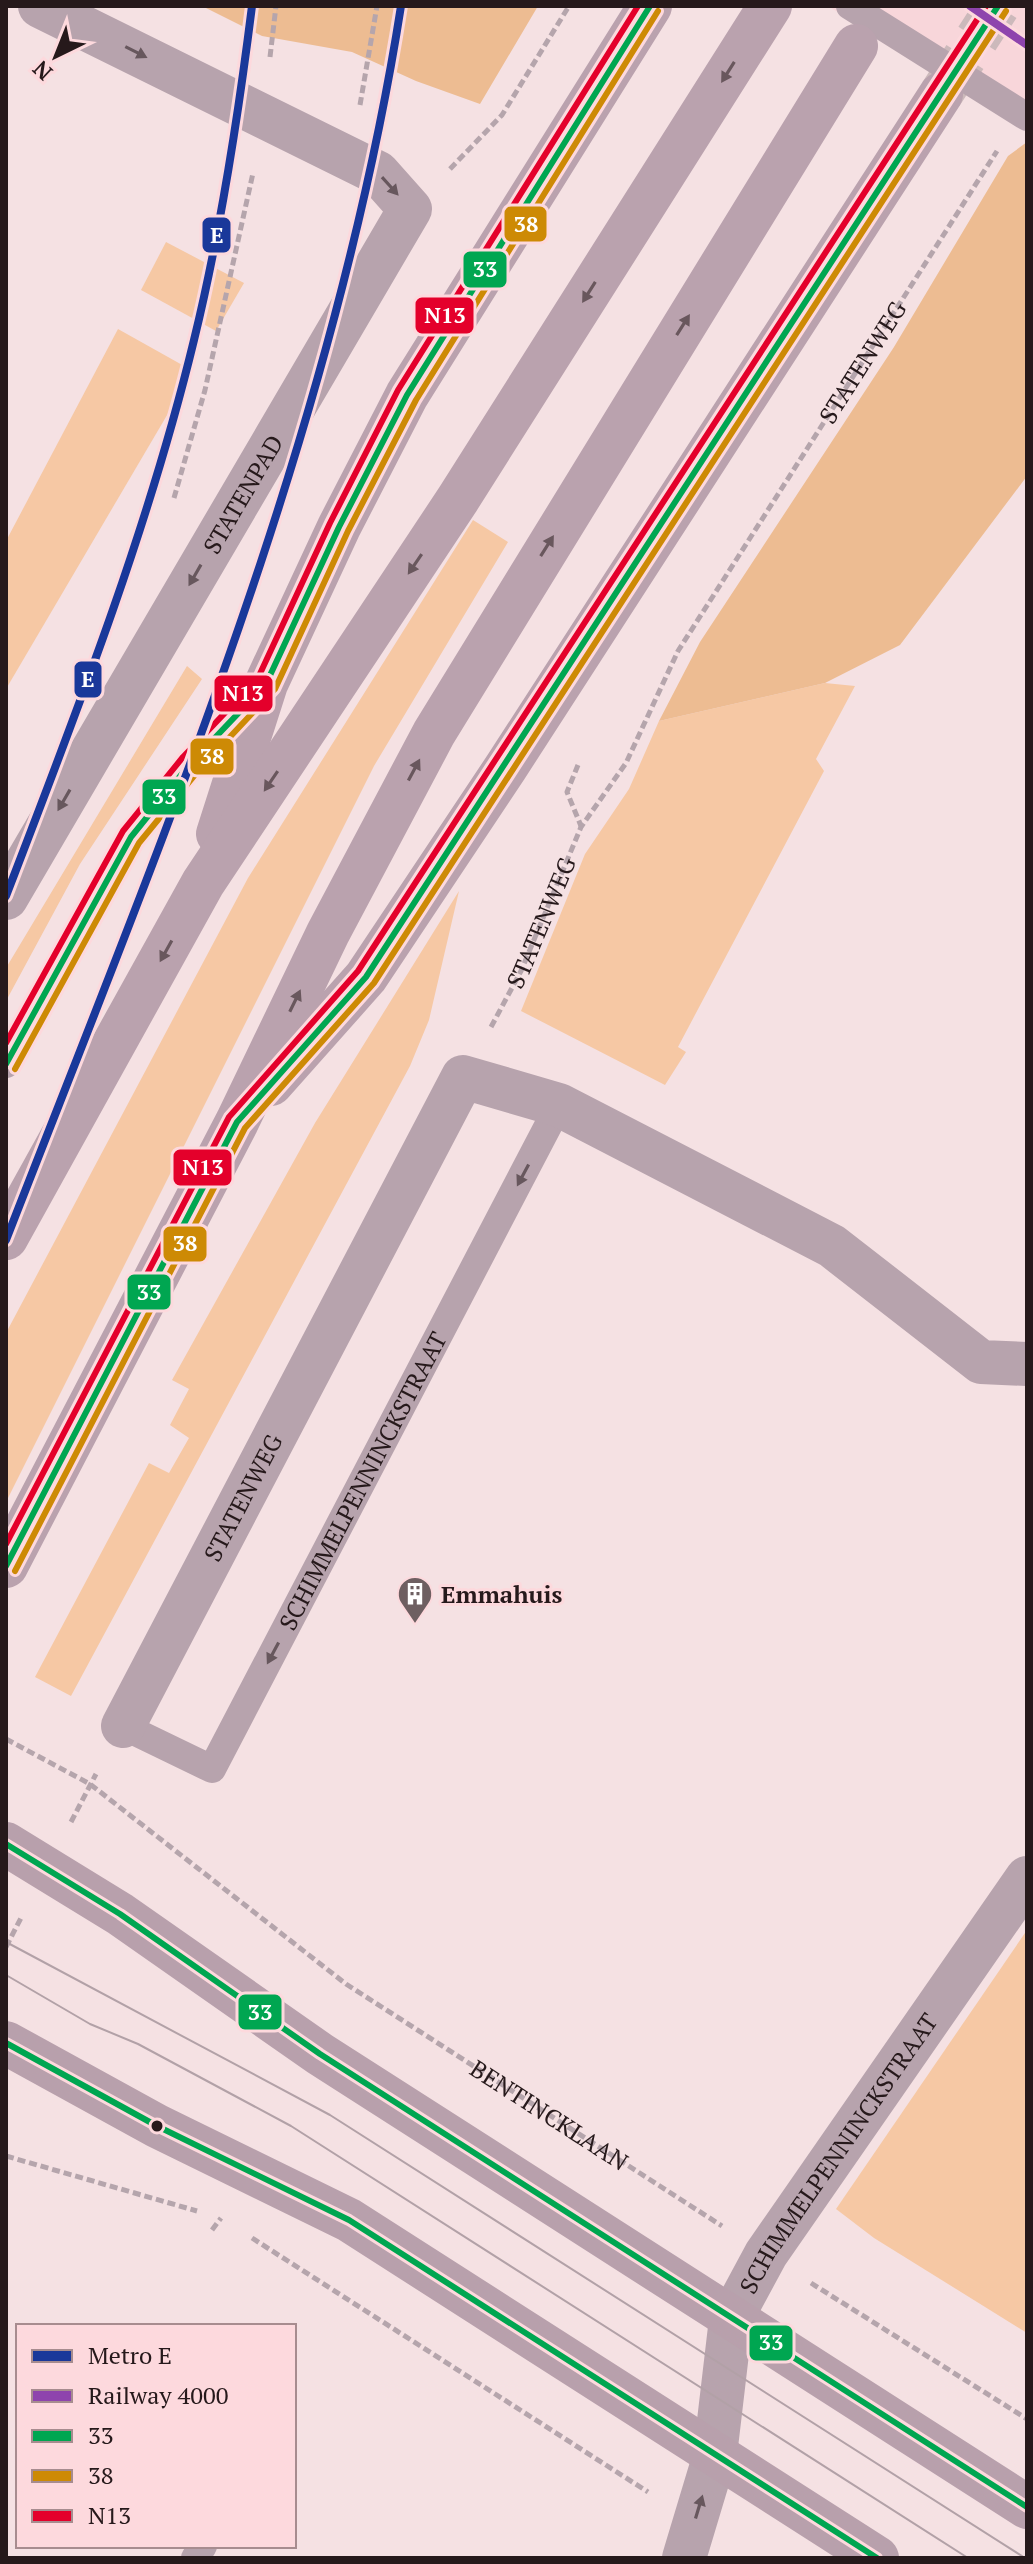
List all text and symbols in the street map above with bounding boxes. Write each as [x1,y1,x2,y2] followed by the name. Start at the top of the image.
[16,16,96,96] north arrow
[125,45,148,59] one-way arrow
[26,54,58,87] text: N
[722,61,736,83] one-way arrow
[380,176,398,195] one-way arrow
[503,205,548,243] line badge: 38
[514,209,538,238] text: 38
[201,216,232,254] line badge: E
[210,220,224,249] text: E
[462,250,508,289] line badge: 33
[473,254,497,283] text: 33
[582,281,597,302] one-way arrow
[811,294,914,429] street label: STATENWEG
[414,296,475,335] line badge: N13
[424,300,466,329] text: N13
[676,314,690,336] one-way arrow
[195,429,290,560] street label: STATENPAD
[539,535,553,557] one-way arrow
[407,554,422,575] one-way arrow
[188,564,202,586] one-way arrow
[73,660,103,699] line badge: E
[81,664,95,693] text: E
[213,674,274,713] line badge: N13
[222,678,264,707] text: N13
[189,737,235,776] line badge: 38
[200,741,224,770] text: 38
[408,758,421,781] one-way arrow
[263,770,278,791] one-way arrow
[141,778,187,816] line badge: 33
[152,781,176,810] text: 33
[57,789,71,811] one-way arrow
[499,852,583,994] street label: STATENWEG
[159,940,173,962] one-way arrow
[288,989,302,1013] one-way arrow
[172,1148,233,1187] line badge: N13
[182,1152,224,1181] text: N13
[516,1163,529,1186] one-way arrow
[162,1225,208,1263] line badge: 38
[173,1228,197,1257] text: 38
[126,1273,172,1311] line badge: 33
[137,1277,161,1306] text: 33
[271,1326,454,1635] street label: SCHIMMELPENNINCKSTRAAT
[196,1428,290,1567] street label: STATENWEG
[396,1575,434,1625] building icon: Emmahuis
[441,1578,562,1610] place label: Emmahuis
[266,1642,279,1665] one-way arrow
[237,1993,283,2031] line badge: 33
[248,1997,272,2026] text: 33
[732,2007,944,2299] street label: SCHIMMELPENNINCKSTRAAT
[464,2052,634,2178] street label: BENTINCKLAAN
[149,2118,165,2134] unlabelled marker
[16,2324,296,2548] legend
[748,2324,794,2362] line badge: 33
[759,2327,783,2356] text: 33
[88,2339,172,2371] text: Metro E
[88,2379,229,2411] text: Railway 4000
[88,2419,114,2451] text: 33
[88,2459,114,2491] text: 38
[693,2494,706,2518] one-way arrow
[88,2499,131,2531] text: N13

